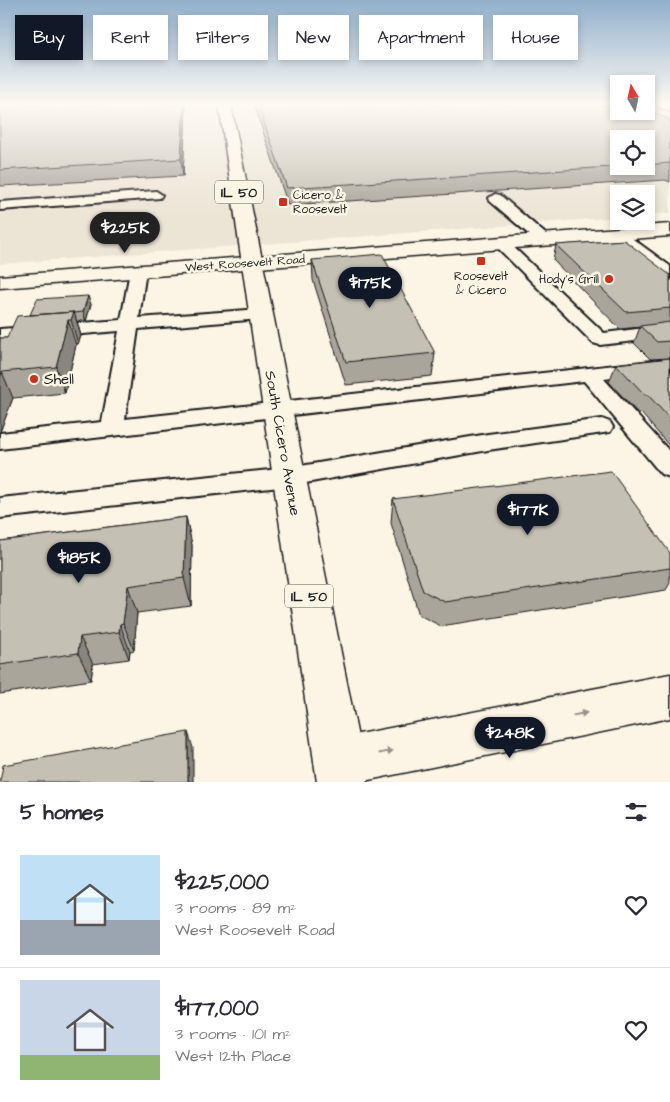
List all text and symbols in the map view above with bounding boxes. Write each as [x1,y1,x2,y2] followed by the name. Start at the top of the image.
[15,15,83,60] chip: Buy
[93,15,168,60] chip: Rent
[178,15,268,60] chip: Filters
[278,15,349,60] chip: New
[359,15,483,60] chip: Apartment
[493,15,578,60] chip: House
[610,75,655,120] north arrow
[610,75,655,230] map controls
[610,130,655,175] button: locate
[215,180,263,203] road number: IL 50
[610,185,655,230] button: layers
[293,187,347,218] place label: Cicero & Roosevelt
[277,196,289,208] marker: Cicero & Roosevelt
[90,212,160,254] pin: $225K
[101,217,149,239] text: $225K
[185,251,305,276] street label: West Roosevelt Road
[475,255,487,267] marker: Roosevelt & Cicero
[335,266,405,309] pin: $175K
[454,268,508,299] place label: Roosevelt & Cicero
[539,271,599,289] place label: Hody's Grill
[349,272,391,294] text: $175K
[603,273,615,285] marker: Hody's Grill
[44,369,74,390] place label: Shell
[259,369,306,517] street label: South Cicero Avenue
[28,373,40,385] marker: Shell
[493,494,563,536] pin: $177K
[508,499,548,521] text: $177K
[44,542,114,584] pin: $185K
[58,547,100,569] text: $185K
[285,584,333,608] road number: IL 50
[572,710,587,718] one-way arrow
[475,716,545,759] pin: $248K
[485,722,535,744] text: $248K
[379,748,395,756] one-way arrow
[20,798,104,827] text: 5 homes
[622,798,650,826] icon: filters
[175,868,269,897] text: $225,000
[60,875,120,935] icon: home
[622,891,650,919] icon: heart
[175,897,296,919] text: 3 rooms · 89 m²
[175,919,335,941] text: West Roosevelt Road
[175,994,259,1023] text: $177,000
[60,1000,120,1060] icon: home
[622,1016,650,1044] icon: heart
[175,1023,291,1045] text: 3 rooms · 101 m²
[175,1045,291,1067] text: West 12th Place

